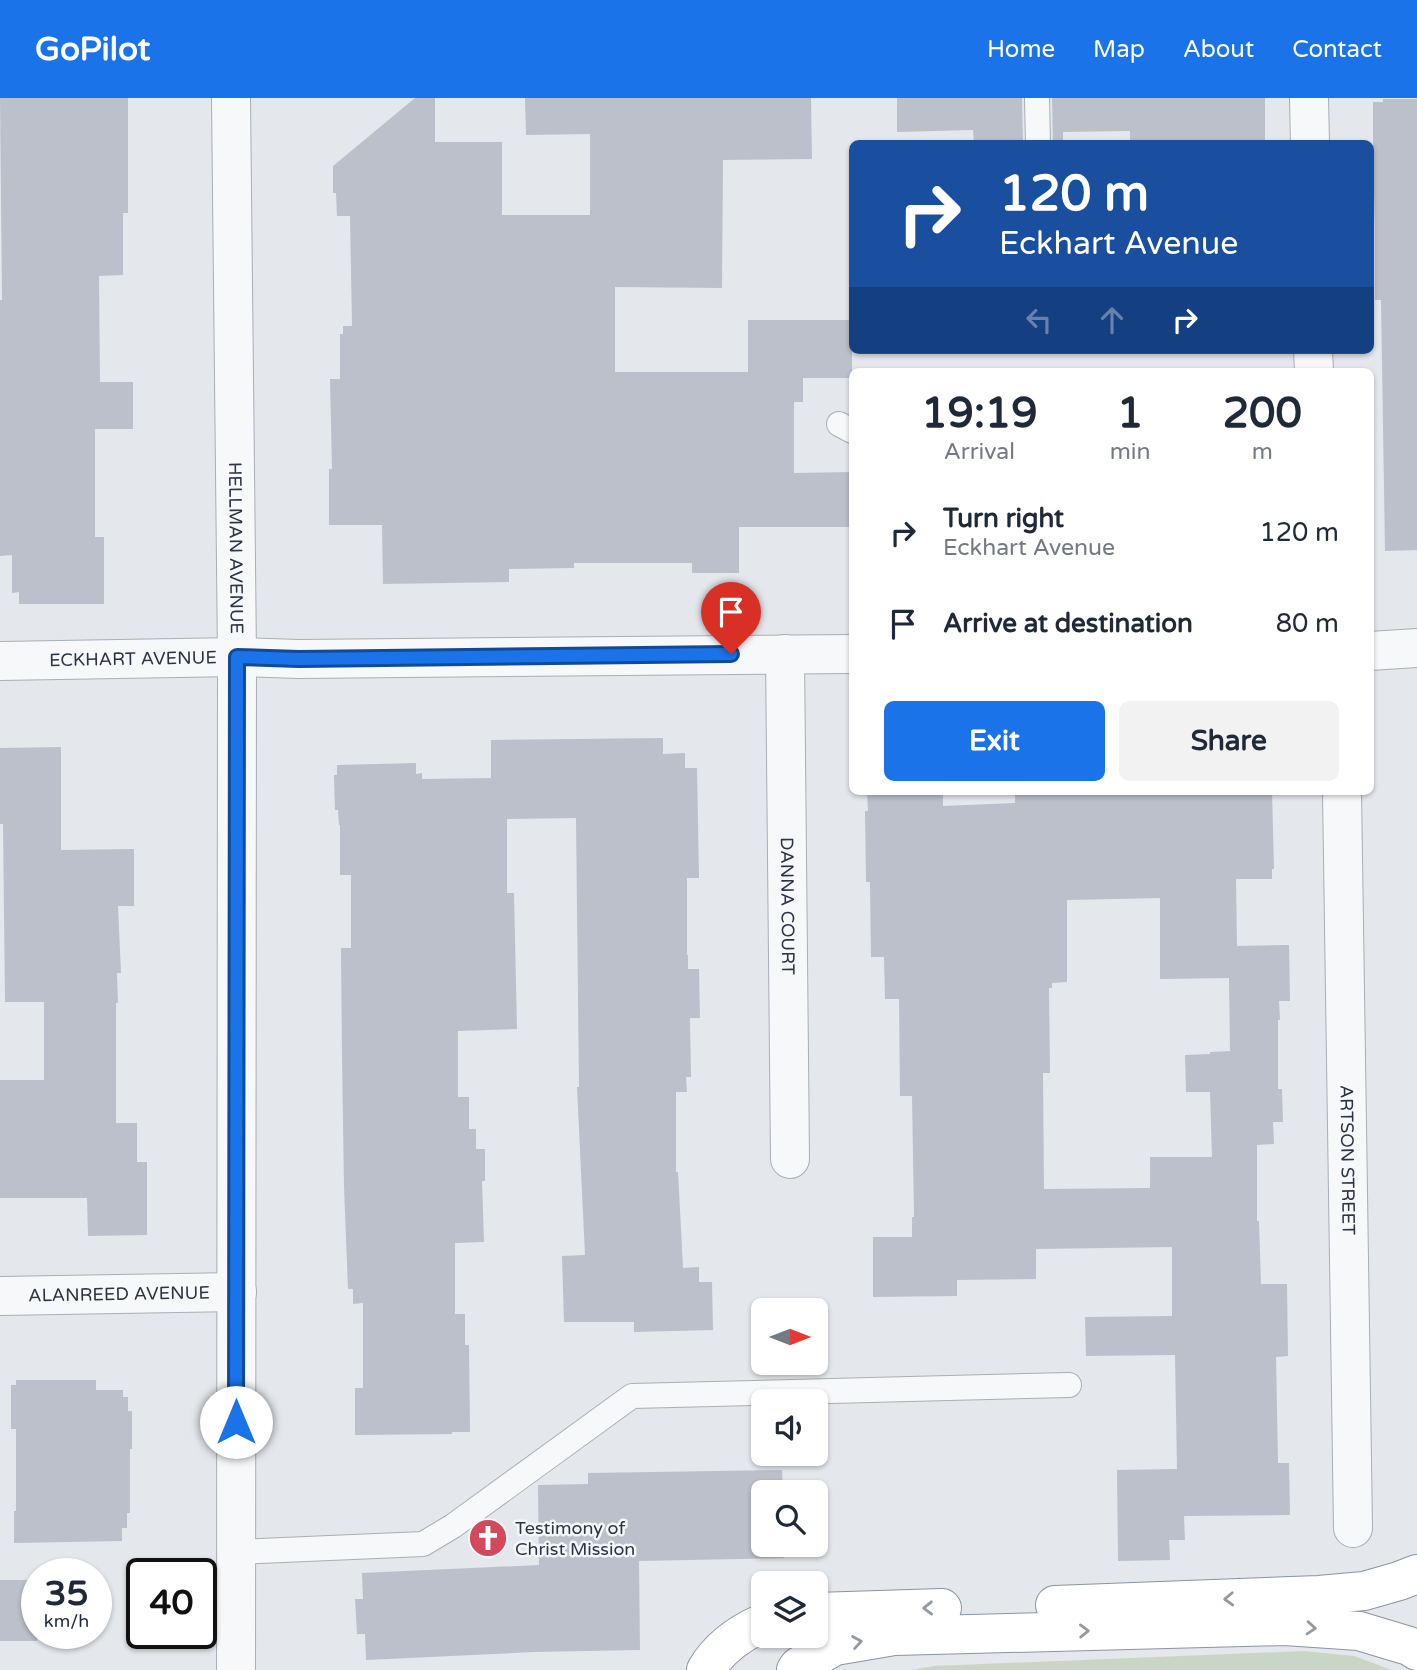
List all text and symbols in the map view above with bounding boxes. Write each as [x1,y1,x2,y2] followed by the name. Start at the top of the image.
[35,30,150,69] text: GoPilot
[987,35,1055,64] text: Home
[1093,35,1145,64] text: Map
[1183,35,1254,64] text: About
[1292,35,1382,64] text: Contact
[999,165,1149,224] text: 120 m
[884,168,975,259] icon: right
[999,225,1238,263] text: Eckhart Avenue
[1020,301,1058,339] icon: left
[1093,301,1131,339] icon: ahead
[1166,301,1204,339] icon: right
[921,388,1038,439] text: 19:19
[1117,388,1143,439] text: 1
[1223,388,1302,439] text: 200
[944,438,1015,466] text: Arrival
[1110,438,1151,466] text: min
[1252,438,1273,466] text: m
[224,462,248,634] street label: HELLMAN AVENUE
[943,503,1064,534] text: Turn right
[884,514,922,552] icon: right
[1259,517,1339,548] text: 120 m
[943,534,1115,562] text: Eckhart Avenue
[701,582,761,654] pin
[712,593,750,631] icon: arrive
[884,605,922,643] icon: arrive
[943,608,1193,639] text: Arrive at destination
[1276,608,1339,639] text: 80 m
[49,646,217,671] street label: ECKHART AVENUE
[884,701,1105,781] button: Exit
[1119,701,1339,781] button: Share
[776,837,799,975] street label: DANNA COURT
[1335,1085,1360,1235] street label: ARTSON STREET
[28,1281,210,1307] street label: ALANREED AVENUE
[751,1298,828,1376] north arrow
[751,1298,828,1648] map controls
[199,1385,273,1459] position arrow
[751,1389,828,1466] button: sound
[751,1480,828,1557] button: search
[467,1517,509,1559] church icon: Testimony of Christ Mission
[515,1517,635,1560] place label: Testimony of Christ Mission
[126,1558,217,1649] speed limit sign: 40
[751,1571,828,1648] button: layers
[45,1573,88,1615] text: 35
[1223,1591,1234,1606] one-way arrow
[923,1600,933,1616] one-way arrow
[44,1610,89,1632] text: km/h
[1306,1620,1317,1635] one-way arrow
[1078,1623,1089,1638] one-way arrow
[851,1635,863,1650] one-way arrow

